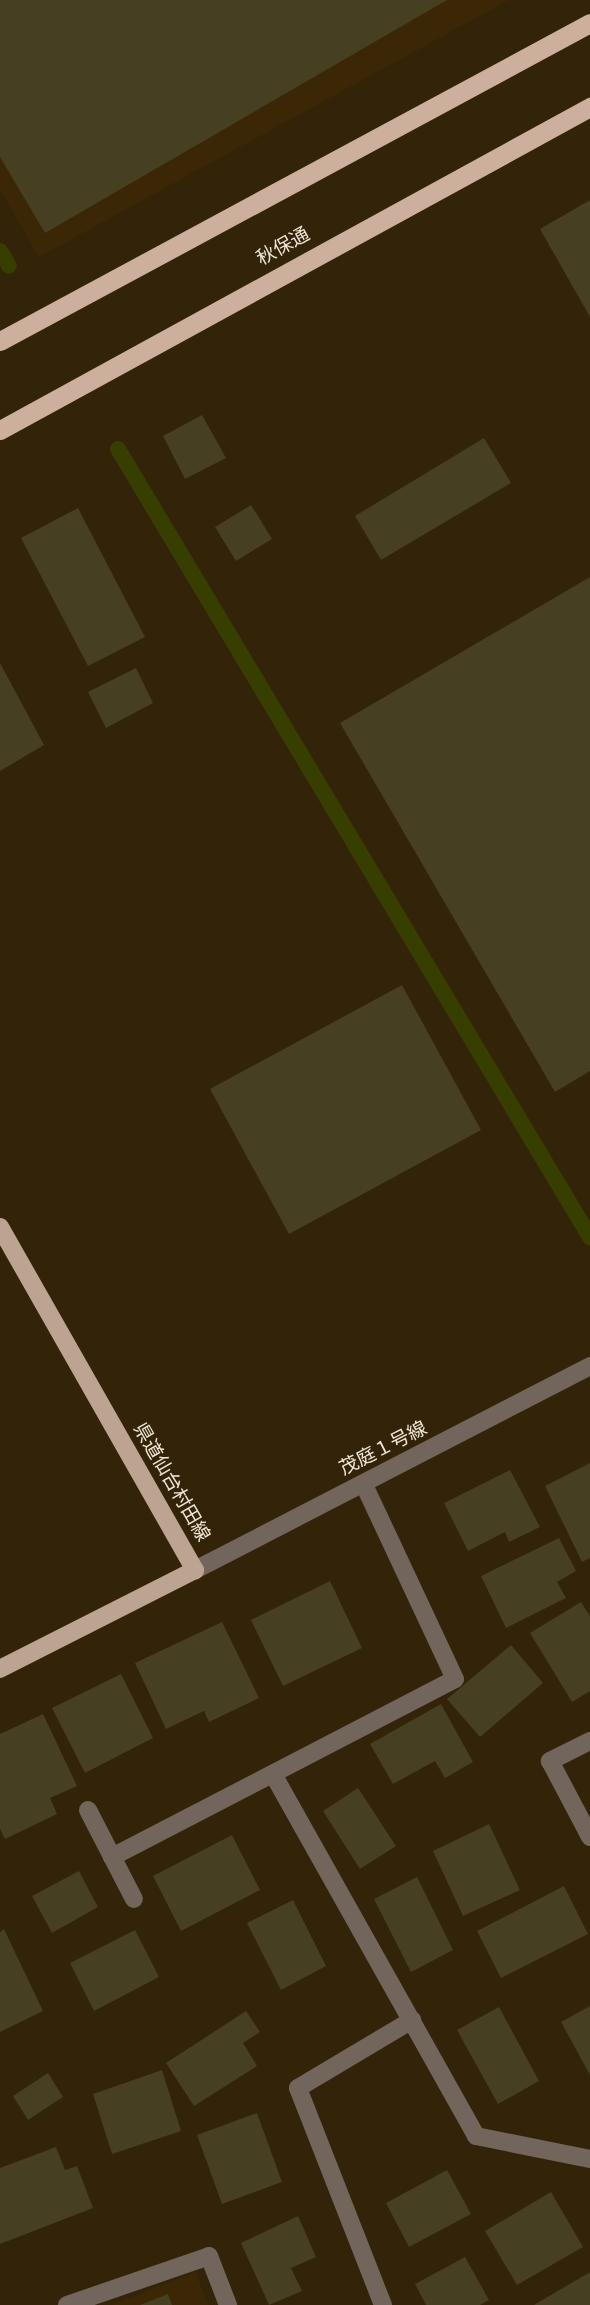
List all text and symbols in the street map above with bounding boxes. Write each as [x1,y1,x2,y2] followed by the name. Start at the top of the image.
[254,224,314,272] street label: 秋保通
[337,1418,431,1482] street label: 茂庭１号線
[127,1420,213,1546] street label: 県道仙台村田線

